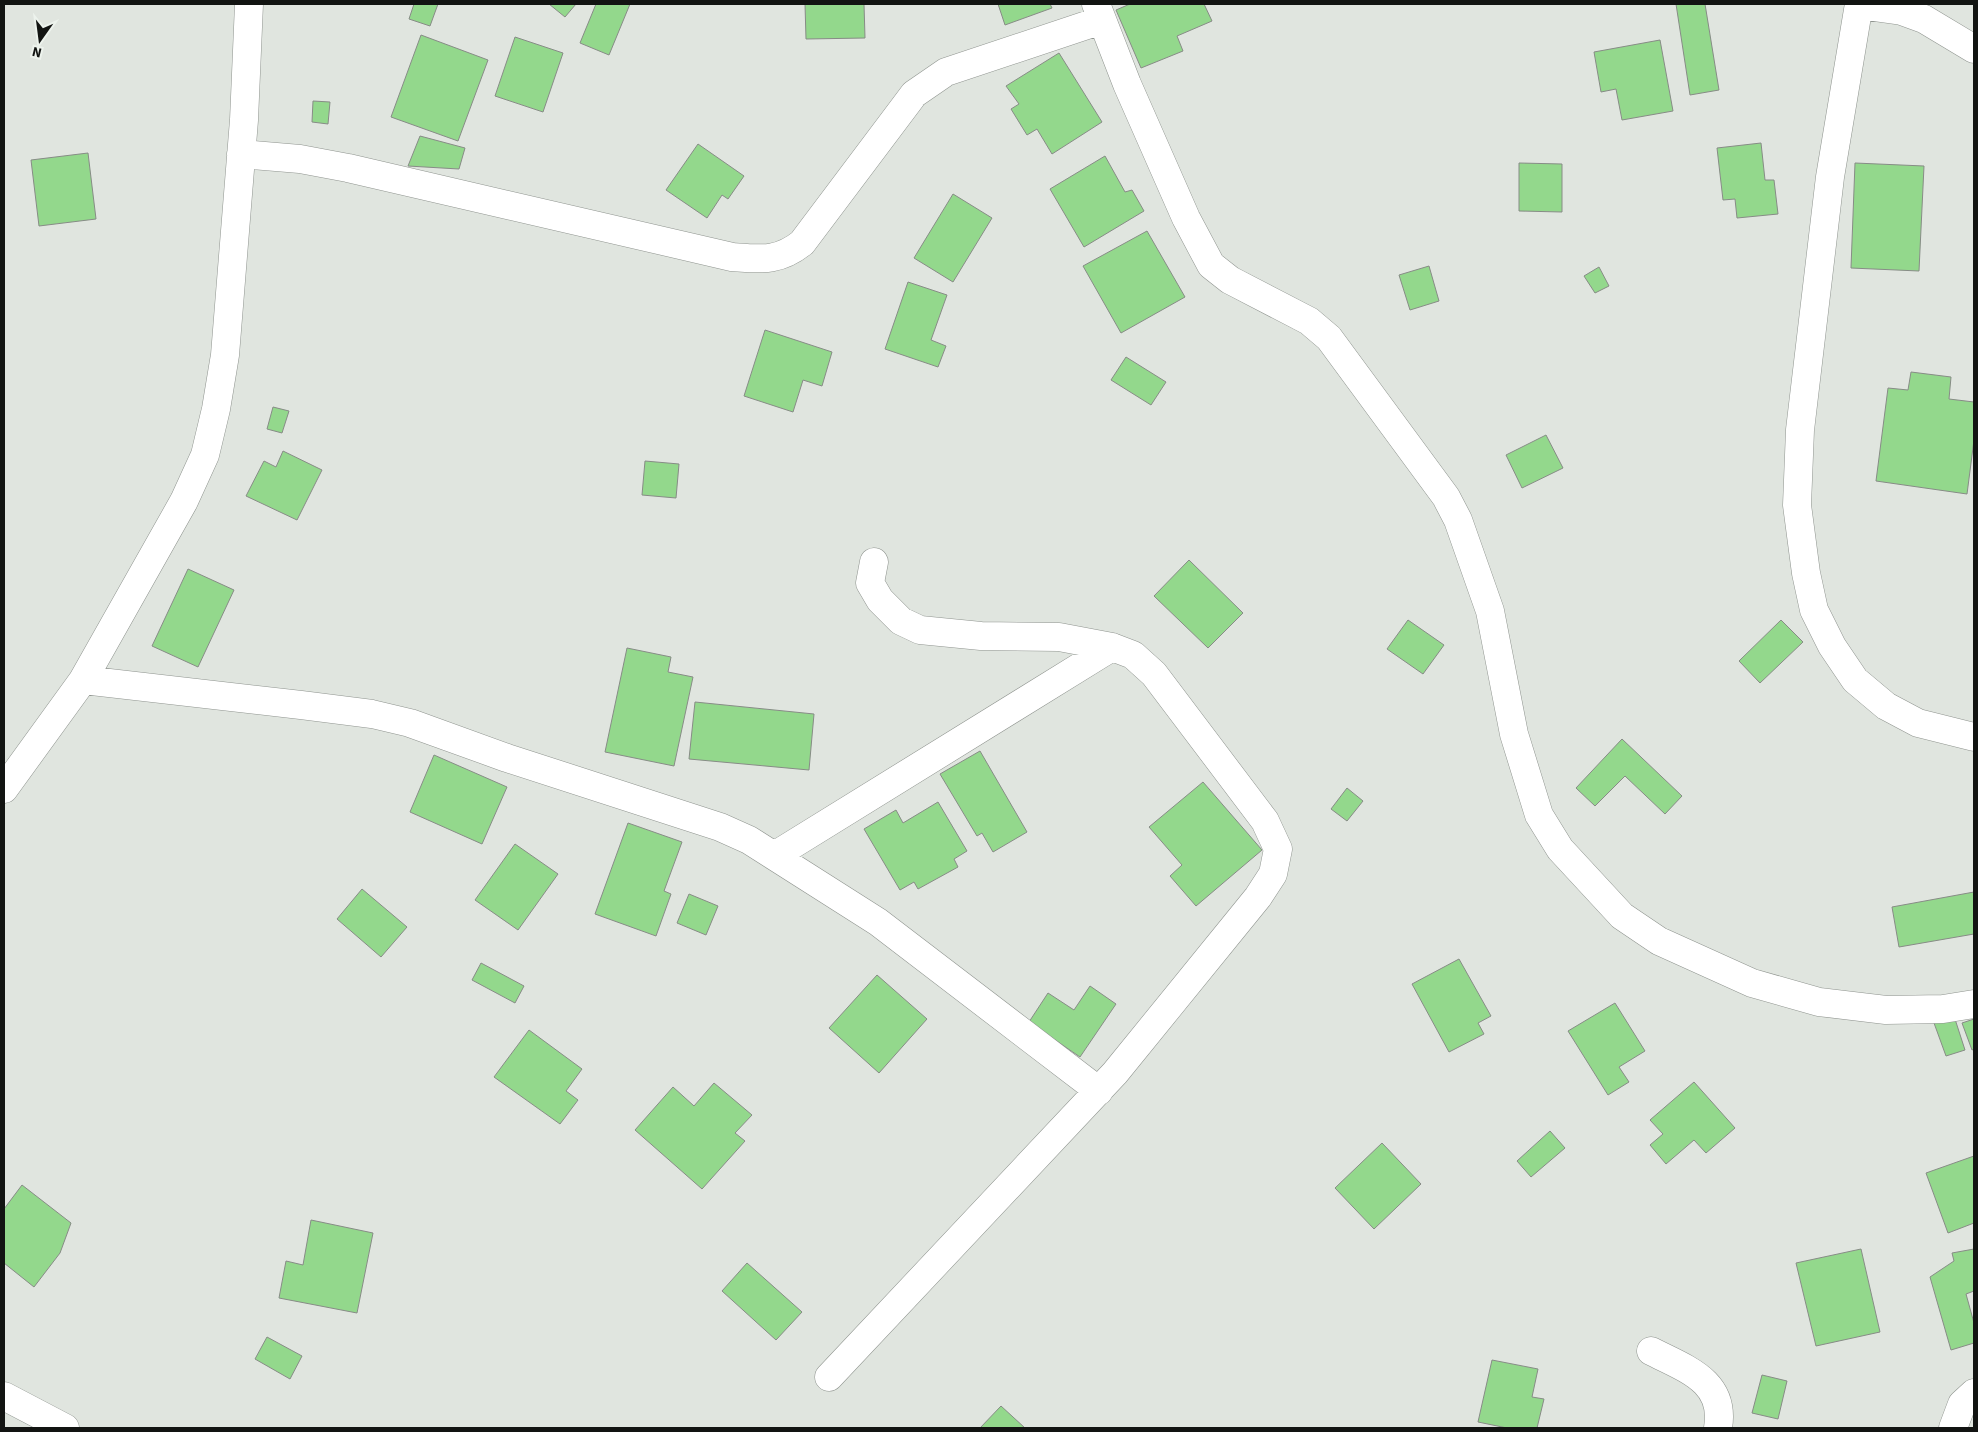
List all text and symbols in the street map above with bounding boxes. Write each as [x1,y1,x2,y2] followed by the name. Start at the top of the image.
[15,15,65,65] north arrow
[30,41,44,62] text: N

